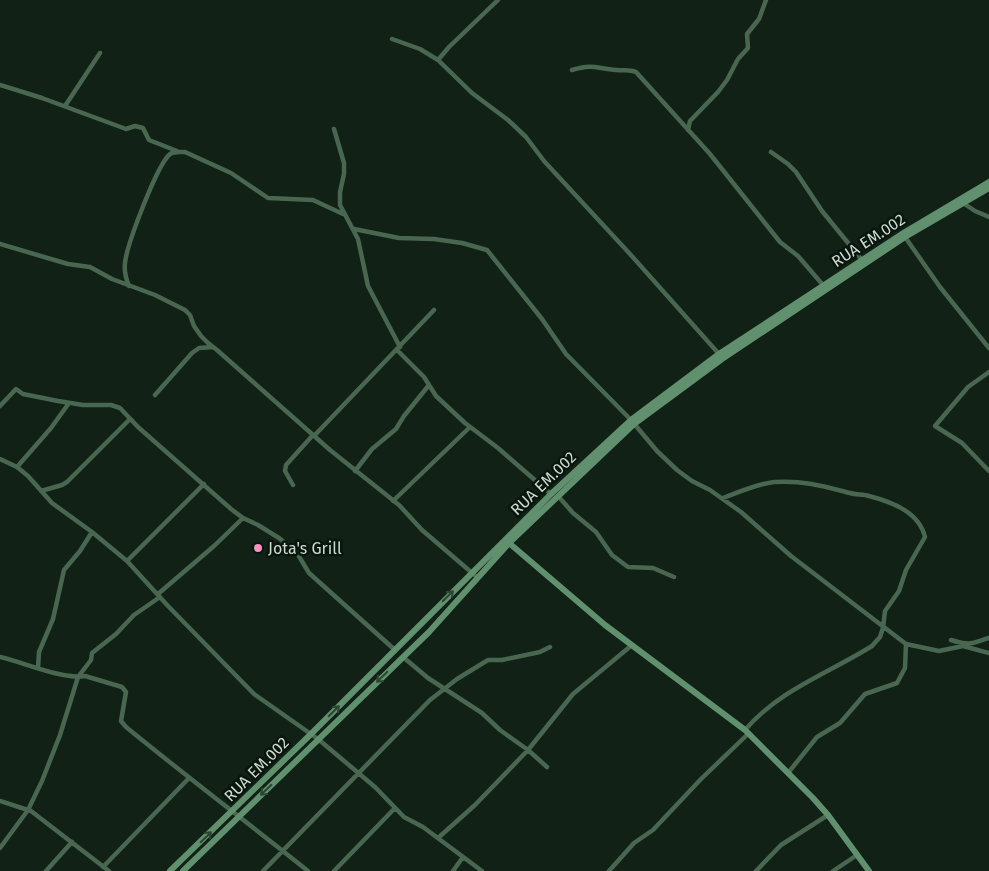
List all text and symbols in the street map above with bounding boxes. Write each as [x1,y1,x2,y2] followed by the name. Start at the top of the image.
[828,210,909,271] street label: RUA EM.002
[507,447,580,519] street label: RUA EM.002
[268,539,342,558] place label: Jota's Grill
[252,542,264,554] marker: Jota's Grill
[442,590,455,602] one-way arrow
[376,670,388,683] one-way arrow
[328,705,340,717] one-way arrow
[220,733,293,806] street label: RUA EM.002
[259,784,272,796] one-way arrow
[199,831,212,843] one-way arrow

